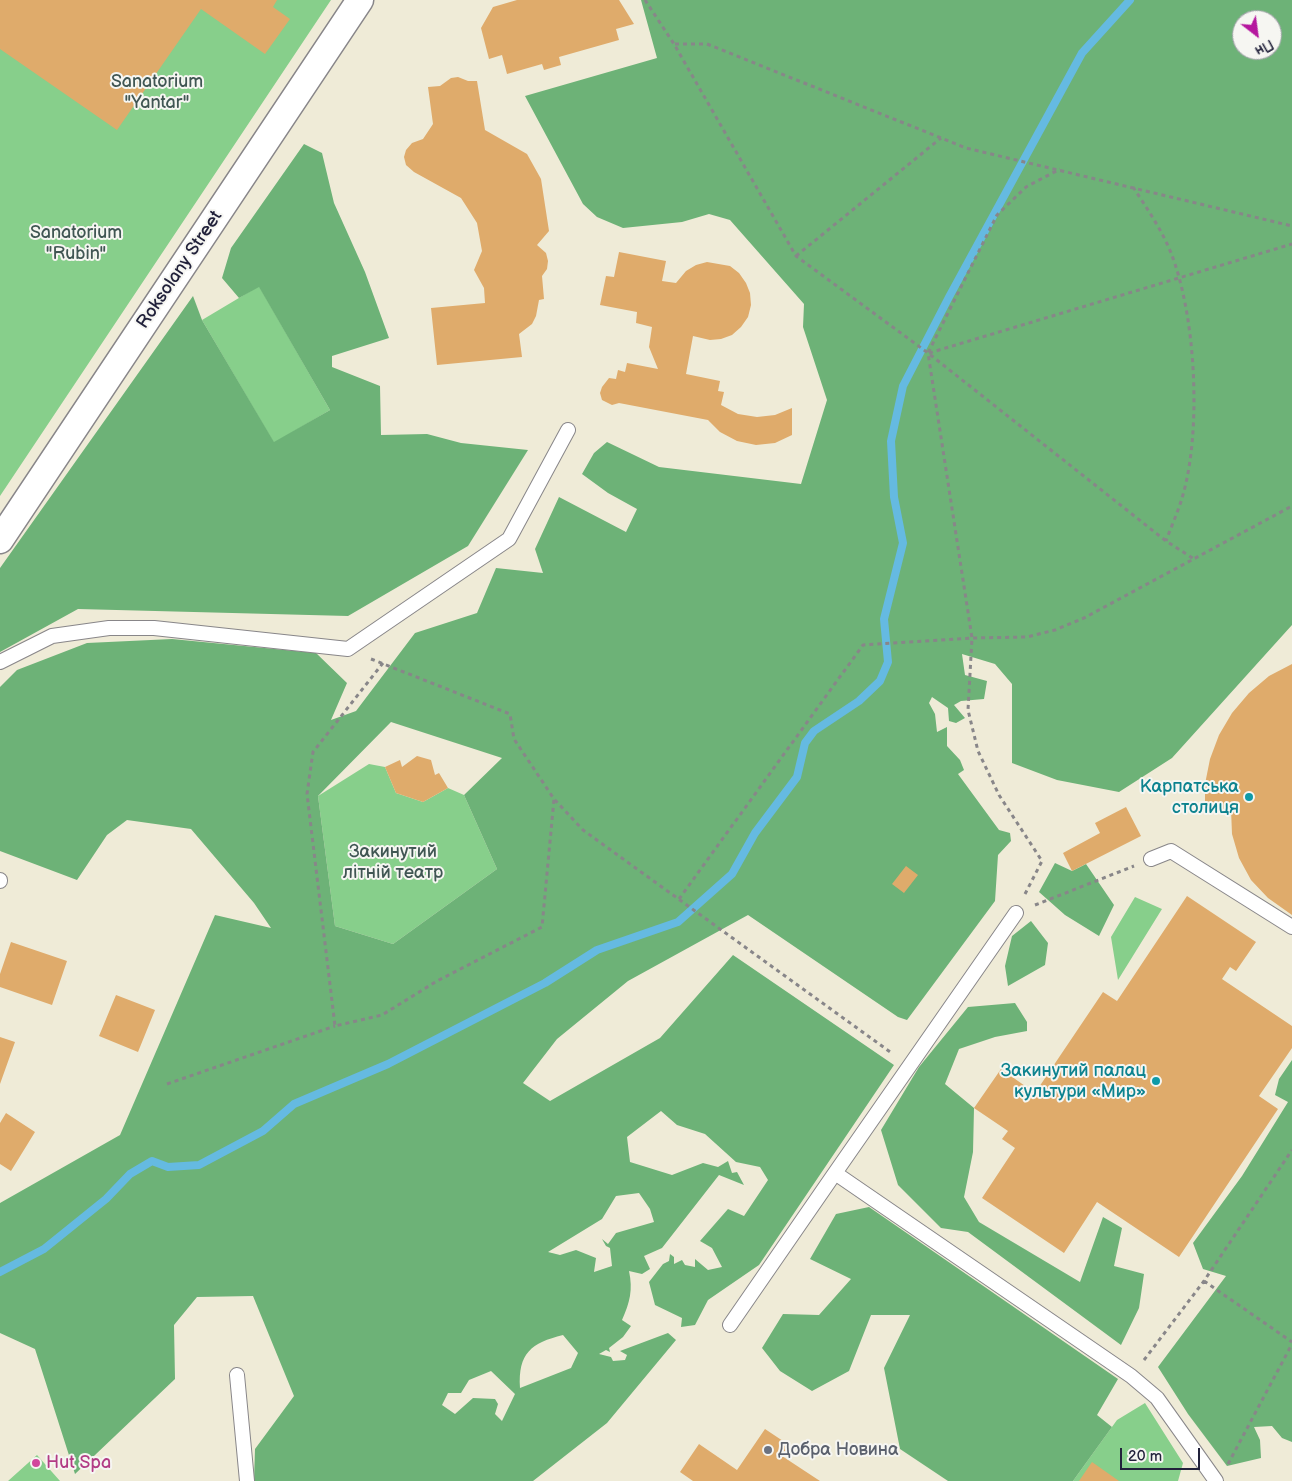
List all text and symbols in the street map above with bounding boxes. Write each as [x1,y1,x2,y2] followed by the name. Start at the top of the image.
[1232,10,1282,60] north arrow
[1252,36,1277,60] text: Пн
[111,71,203,114] park label: Sanatorium "Yantar"
[133,207,227,333] street label: Roksolany Street
[30,222,122,264] park label: Sanatorium "Rubin"
[1140,776,1239,819] place label: Карпатська столиця
[1243,791,1255,803] marker: Карпатська столиця
[343,841,443,884] park label: Закинутий літній театр
[1001,1060,1146,1102] place label: Закинутий палац культури «Мир»
[1150,1075,1162,1087] marker: Закинутий палац культури «Мир»
[1122,1438,1202,1470] scale bar
[778,1439,899,1461] place label: Добра Новина
[762,1444,774,1456] marker: Добра Новина
[1128,1447,1162,1466] text: 20 m
[46,1452,111,1474] place label: Hut Spa
[30,1457,42,1469] marker: Hut Spa

